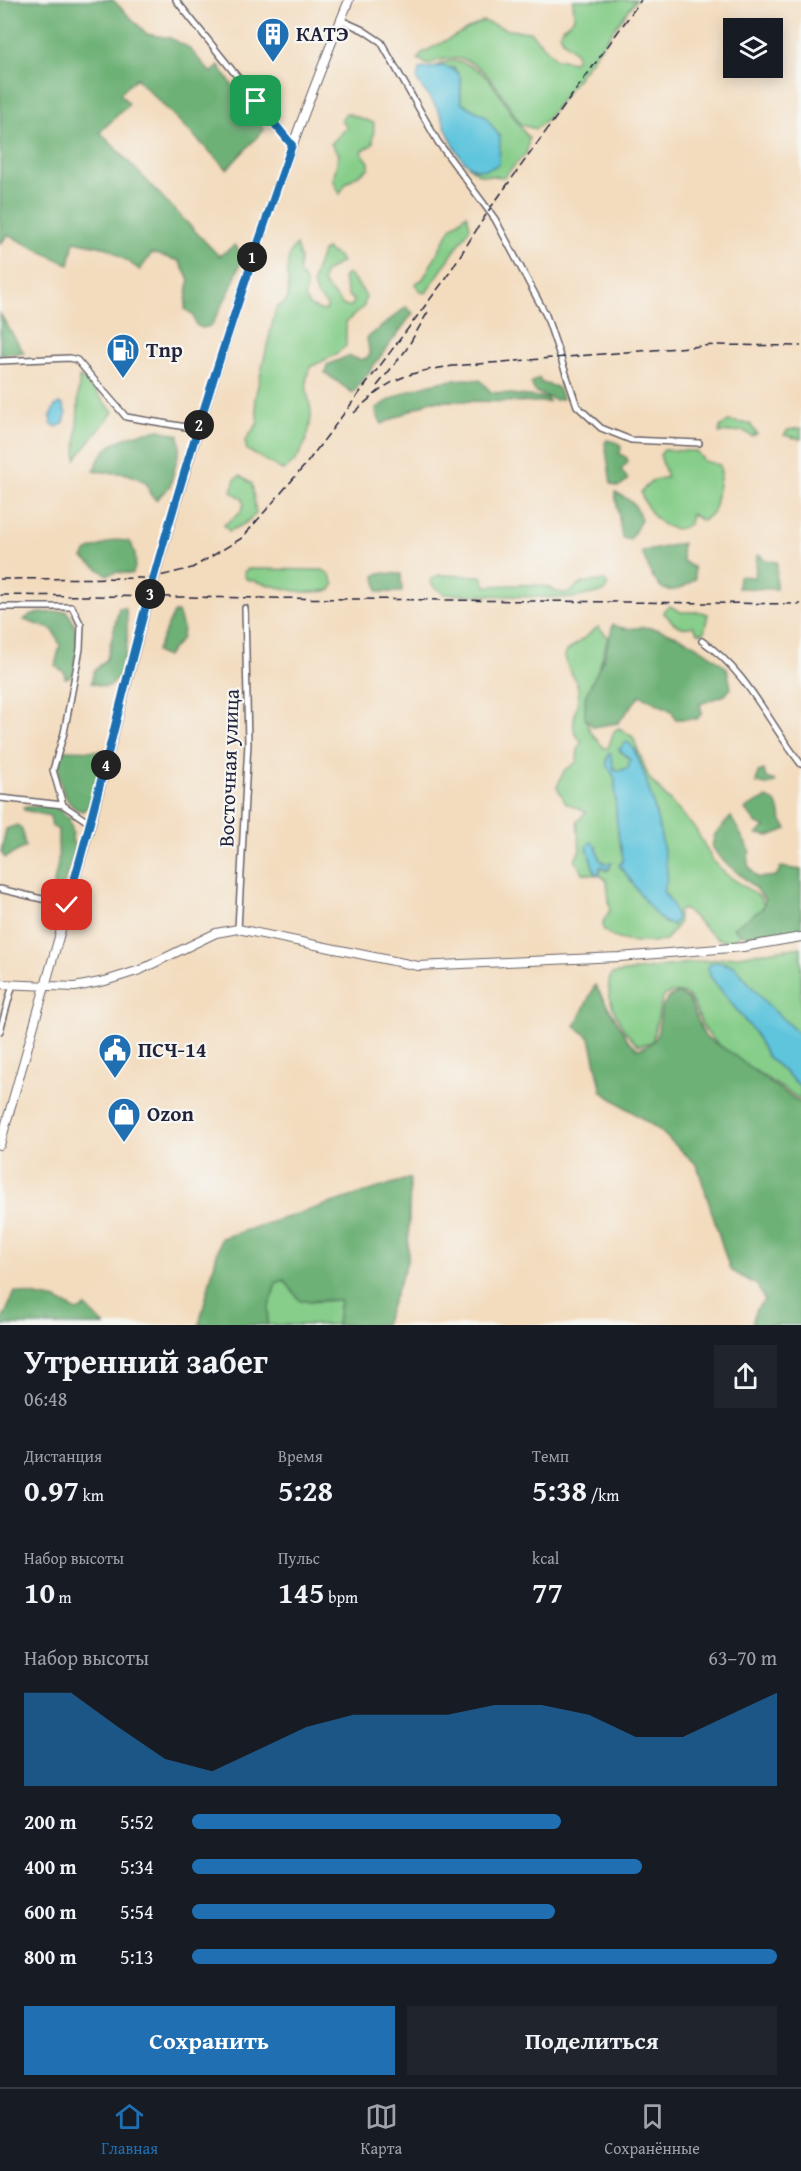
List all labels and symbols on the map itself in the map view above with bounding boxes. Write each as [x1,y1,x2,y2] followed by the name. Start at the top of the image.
[255,16,291,63] building icon: КАТЭ
[296,18,349,49] place label: КАТЭ
[230,75,281,126] pin
[237,242,267,272] pin: 1
[105,332,141,379] fuel station icon: Tnp
[146,334,183,365] place label: Tnp
[184,410,214,440] pin: 2
[135,579,165,609] pin: 3
[210,688,247,848] street label: Восточная улица
[91,750,121,780] pin: 4
[41,879,92,930] pin
[97,1032,133,1079] public building icon: ПСЧ-14
[138,1034,207,1065] place label: ПСЧ-14
[106,1096,142,1143] shop icon: Ozon
[147,1098,194,1129] place label: Ozon

